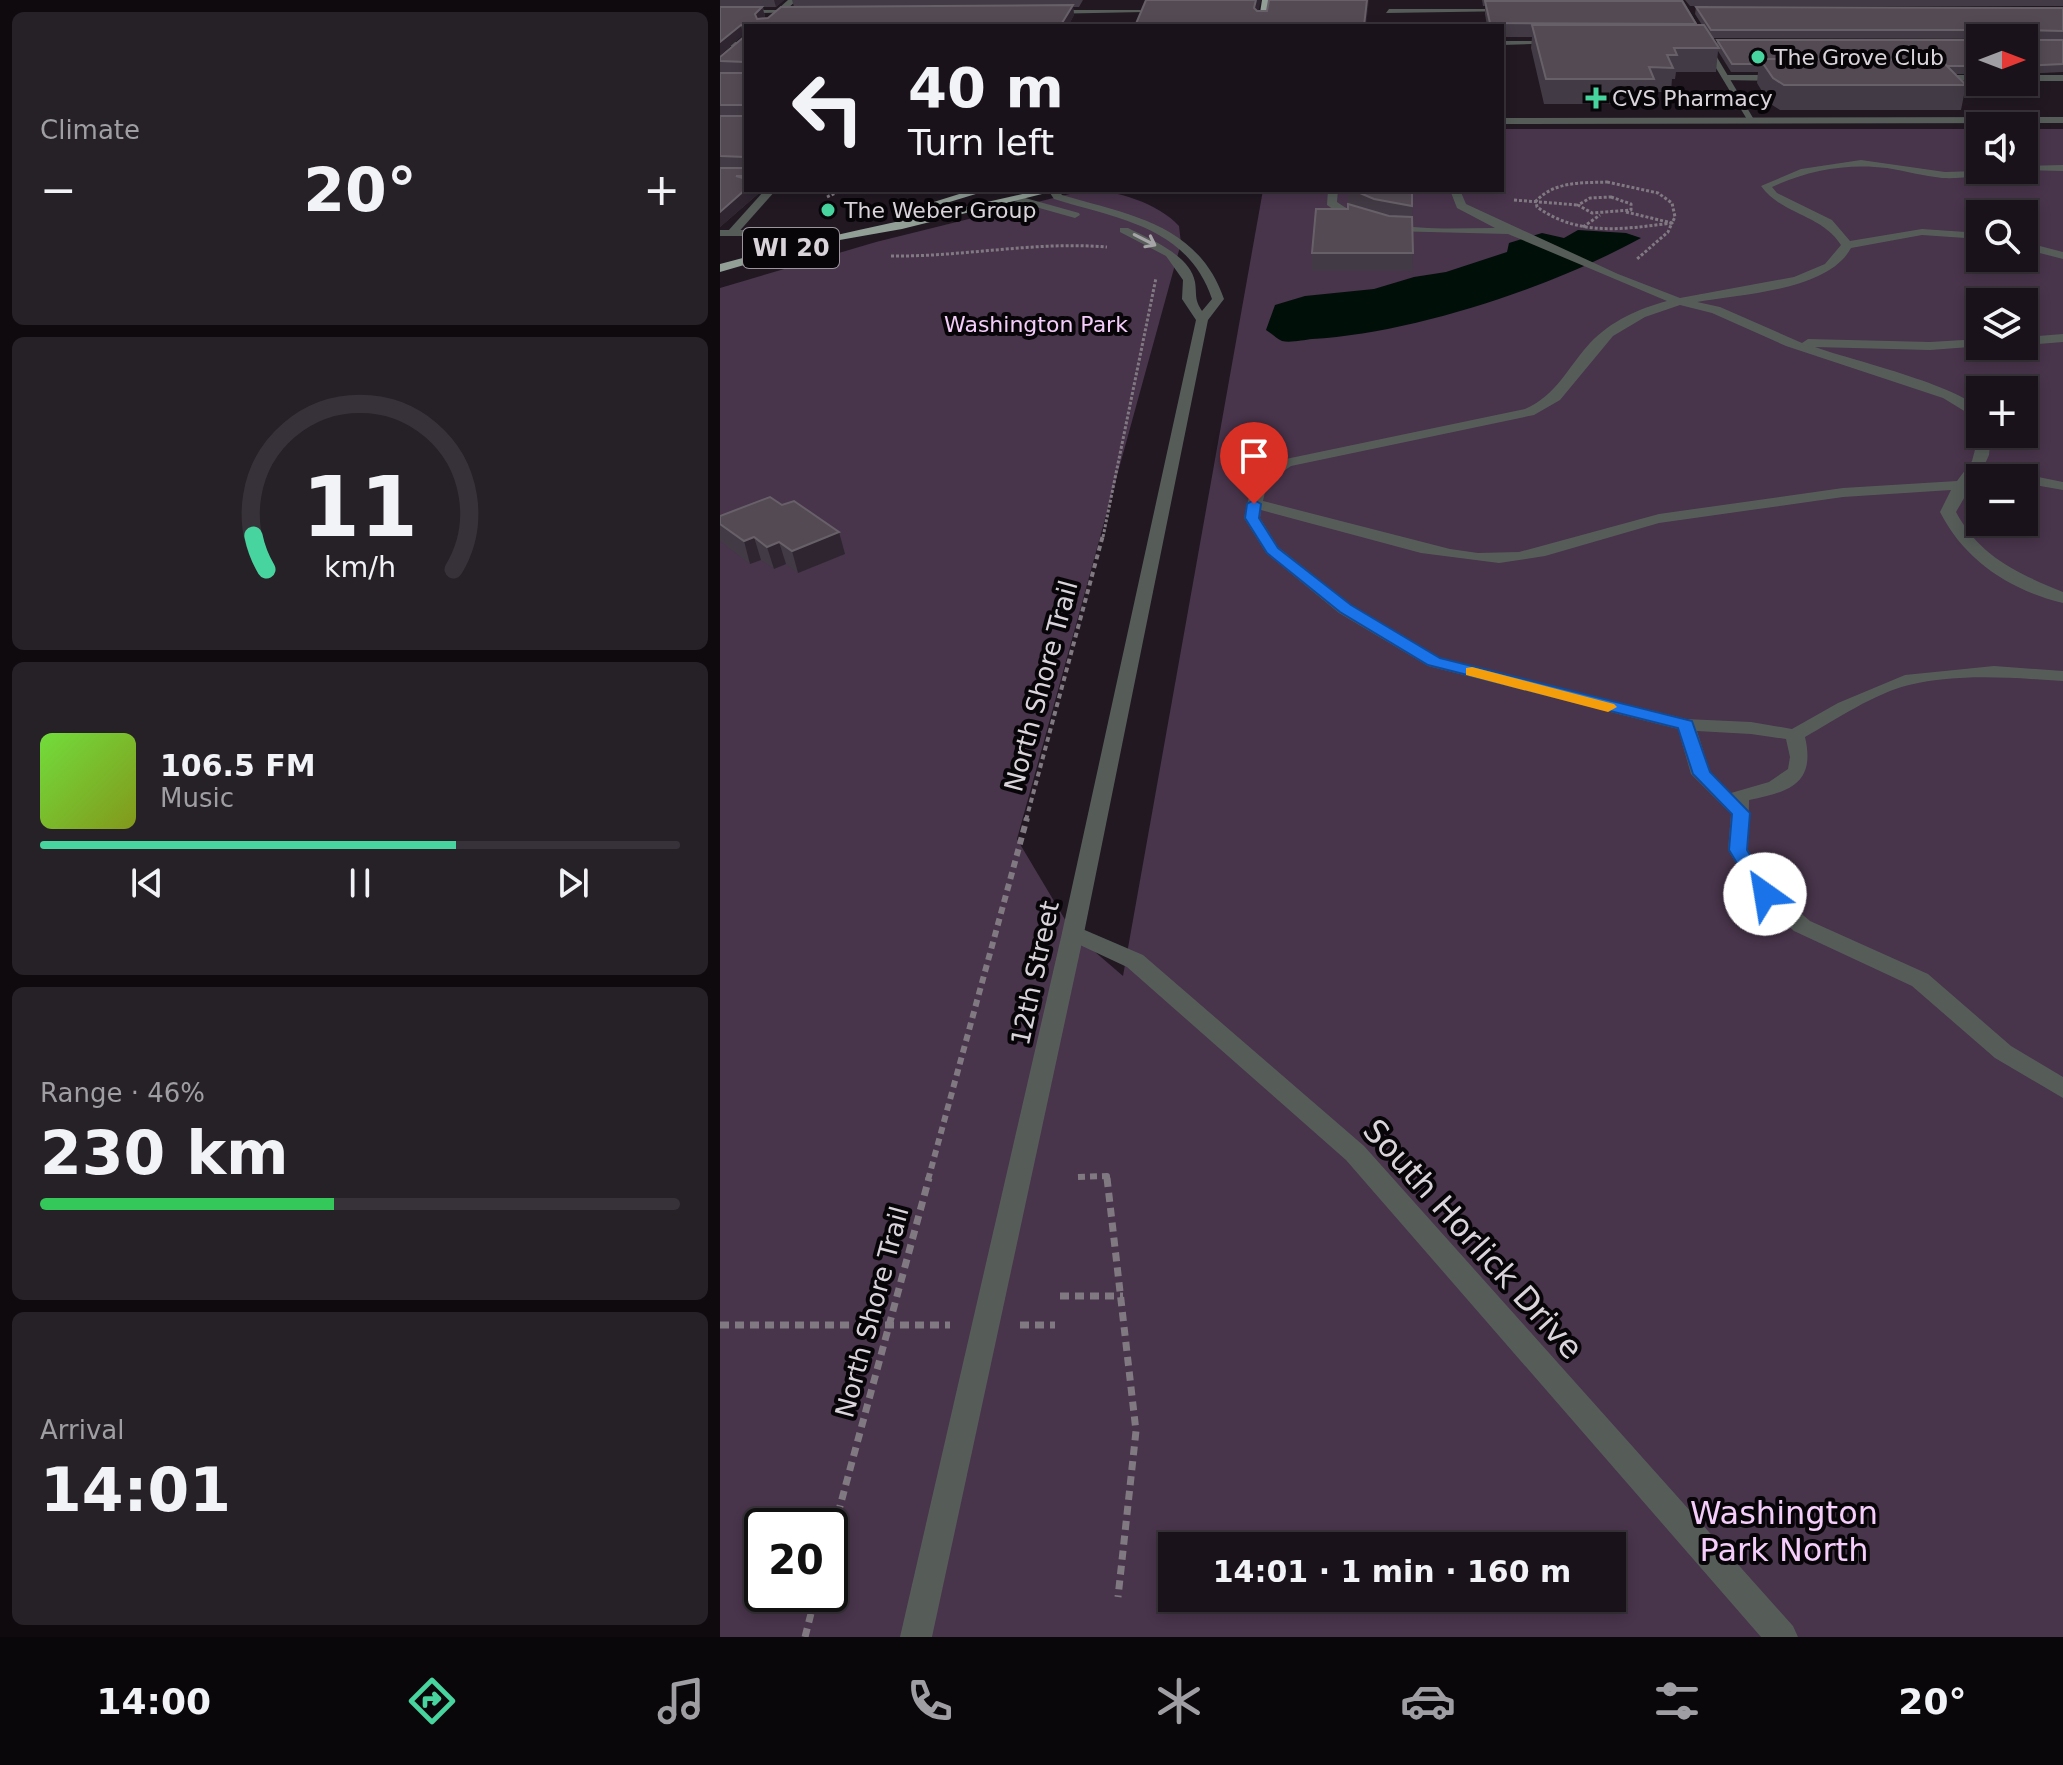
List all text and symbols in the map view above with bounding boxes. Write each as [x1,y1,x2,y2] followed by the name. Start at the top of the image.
[1966,24,2038,96] north arrow
[1966,24,2038,536] map controls
[1773,45,1944,70] place label: The Grove Club
[1749,48,1767,66] marker: The Grove Club
[908,55,1064,120] text: 40 m
[776,56,880,160] icon: left
[1612,86,1773,111] place label: CVS Pharmacy
[1587,89,1605,107] marker: CVS Pharmacy
[1966,112,2038,184] button: sound
[40,115,140,145] text: Climate
[908,122,1054,163] text: Turn left
[303,155,417,225] text: 20°
[40,164,77,215] text: −
[643,164,680,215] text: +
[843,198,1036,223] place label: The Weber Group
[1966,200,2038,272] button: search
[819,201,837,219] marker: The Weber Group
[743,228,839,268] road number: WI 20
[1133,233,1157,248] one-way arrow
[1966,288,2038,360] button: layers
[944,312,1128,337] park label: Washington Park
[1966,376,2038,448] button: +
[1220,422,1288,504] pin
[1232,434,1276,478] icon: arrive
[302,458,418,555] text: 11
[1966,464,2038,536] button: −
[324,550,396,584] text: km/h
[998,577,1084,795] street label: North Shore Trail
[160,748,316,783] text: 106.5 FM
[160,783,234,813] text: Music
[1723,852,1807,936] position arrow
[125,861,169,905] icon: previous
[338,861,382,905] icon: pause
[551,861,595,905] icon: next
[1005,898,1065,1048] street label: 12th Street
[40,1078,205,1108] text: Range · 46%
[1355,1111,1591,1367] street label: South Horlick Drive
[40,1118,289,1188] text: 230 km
[829,1203,915,1421] street label: North Shore Trail
[40,1415,124,1445] text: Arrival
[40,1455,231,1525] text: 14:01
[1690,1494,1878,1569] park label: Washington Park North
[744,1508,848,1612] speed limit sign: 20
[1213,1554,1571,1589] text: 14:01 · 1 min · 160 m
[404,1673,460,1729] icon: directions
[653,1673,709,1729] icon: music
[902,1673,958,1729] icon: phone
[1151,1673,1207,1729] icon: climate
[1400,1673,1456,1729] icon: car
[1649,1673,1705,1729] icon: filters
[97,1681,211,1722] text: 14:00
[1898,1681,1966,1722] text: 20°

